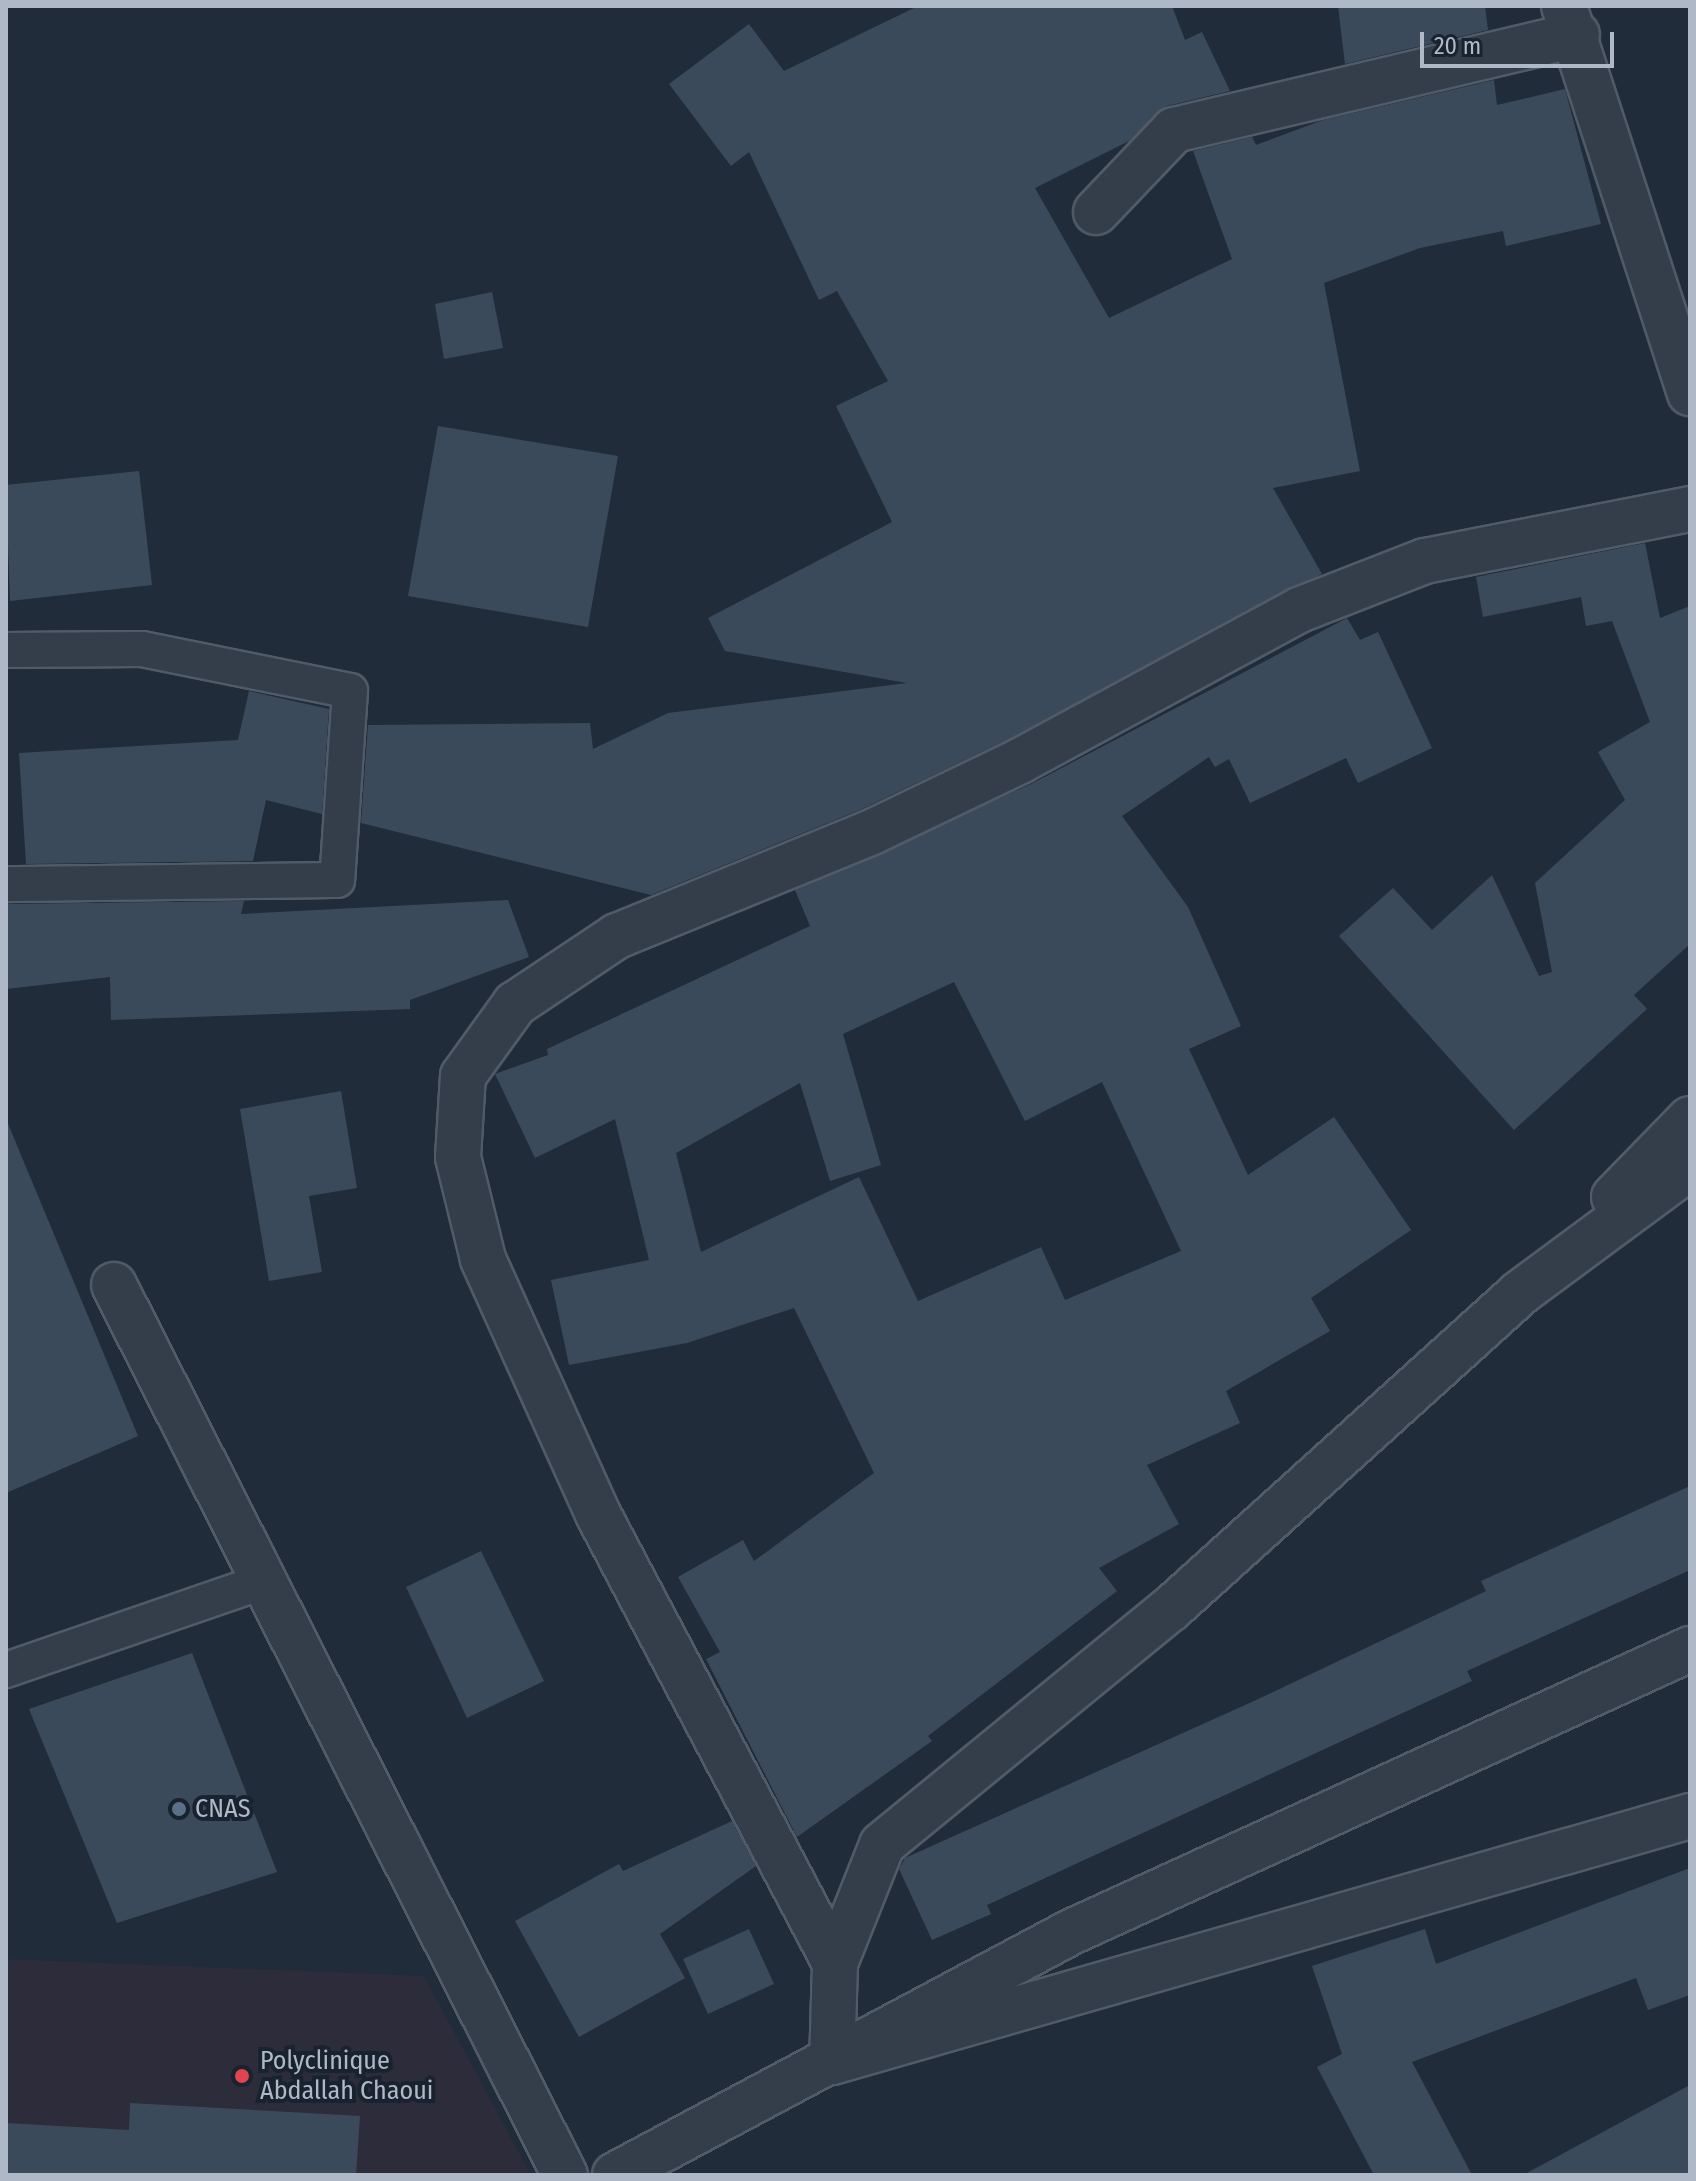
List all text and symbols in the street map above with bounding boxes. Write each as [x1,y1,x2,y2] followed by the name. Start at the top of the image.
[1424,16,1618,66] scale bar
[1434,32,1481,60] text: 20 m
[195,1793,251,1825] place label: CNAS
[170,1800,188,1818] marker: CNAS
[260,2045,433,2106] place label: Polyclinique Abdallah Chaoui
[231,2065,253,2087] marker: Polyclinique Abdallah Chaoui

